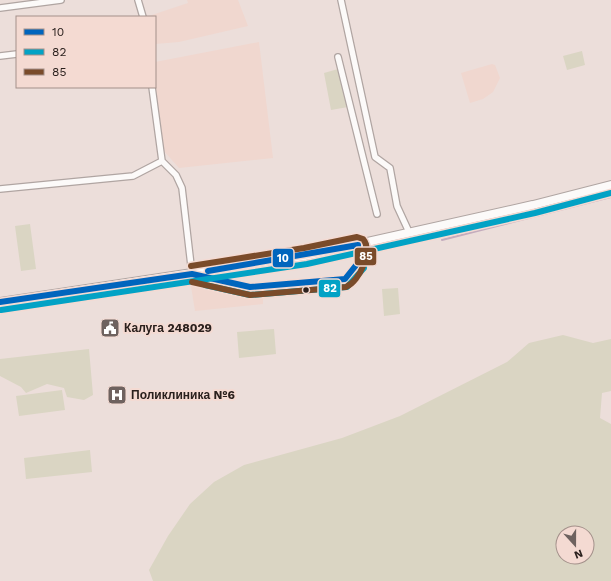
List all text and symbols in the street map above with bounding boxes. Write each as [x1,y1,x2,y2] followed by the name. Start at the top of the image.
[16,16,156,88] legend
[52,25,64,39] text: 10
[52,45,66,59] text: 82
[52,65,66,79] text: 85
[354,247,377,266] line badge: 85
[272,248,294,268] line badge: 10
[359,250,373,263] text: 85
[277,252,289,265] text: 10
[318,279,341,298] line badge: 82
[323,282,337,295] text: 82
[301,285,311,295] unlabelled marker
[99,317,121,339] public building icon: Калуга 248029
[124,321,212,335] place label: Калуга 248029
[106,384,128,406] hospital icon: Поликлиника №6
[131,388,235,402] place label: Поликлиника №6
[555,525,595,565] north arrow
[572,546,585,561] text: N

